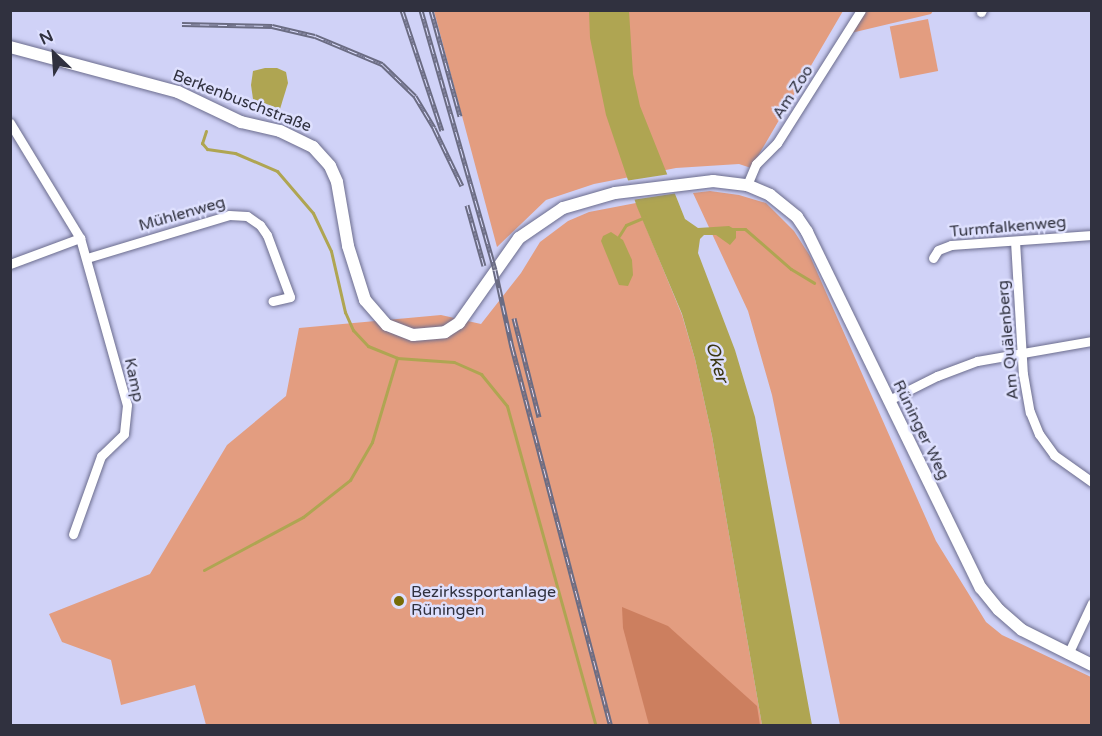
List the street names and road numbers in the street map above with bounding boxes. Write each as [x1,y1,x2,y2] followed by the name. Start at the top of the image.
[769,61,817,123] street label: Am Zoo
[170,66,314,136] street label: Berkenbuschstraße
[137,192,227,236] street label: Mühlenweg
[949,212,1067,242] street label: Turmfalkenweg
[993,279,1023,401] street label: Am Quälenberg
[120,356,148,404] street label: Kamp
[889,377,953,483] street label: Rüninger Weg

